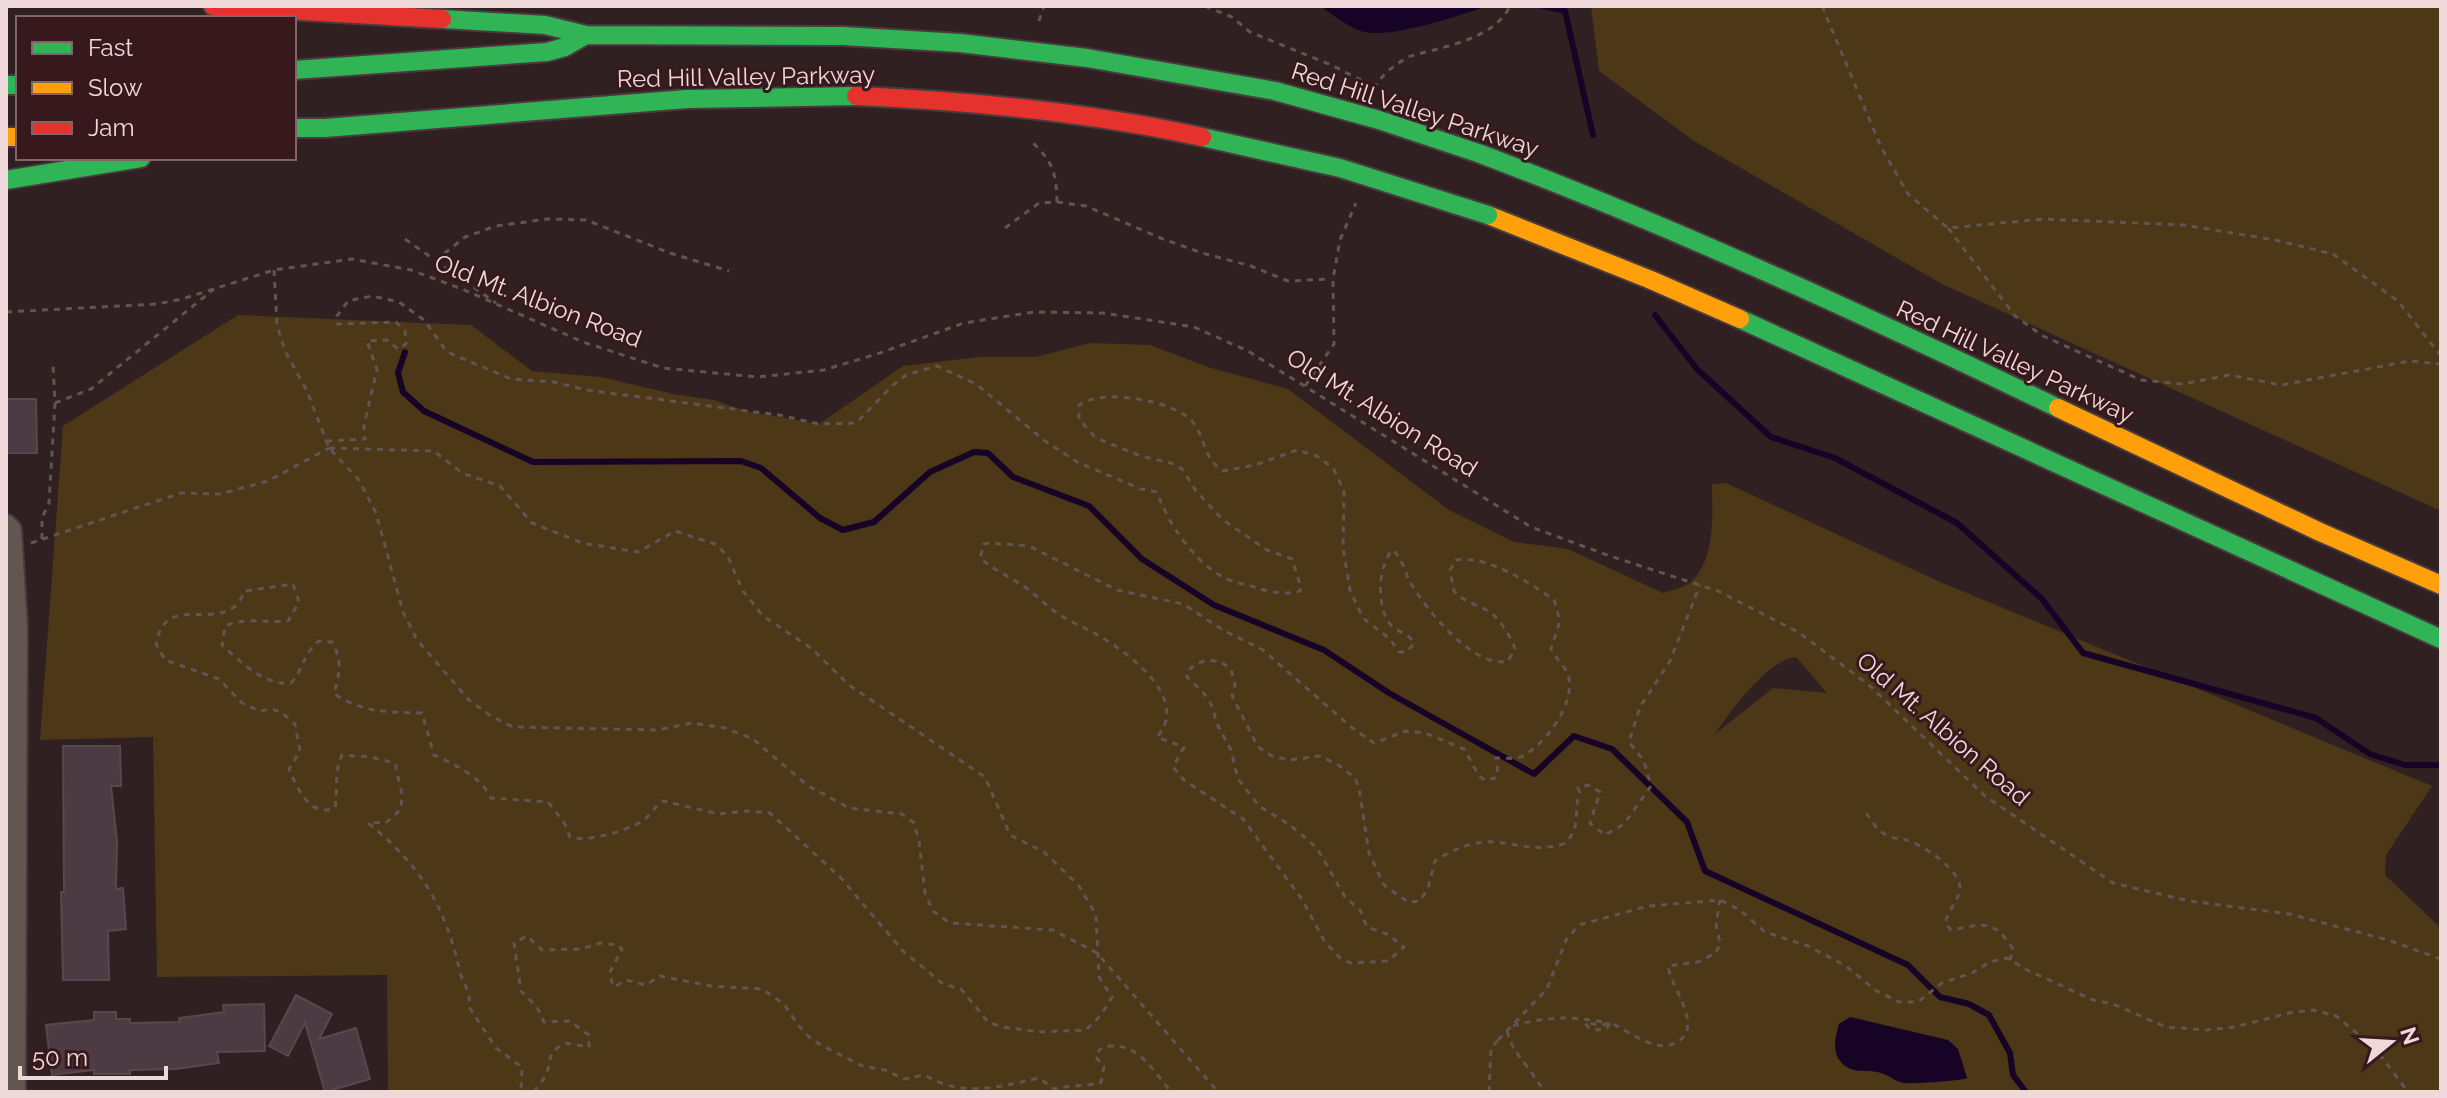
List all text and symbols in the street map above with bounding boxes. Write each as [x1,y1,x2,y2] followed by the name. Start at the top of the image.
[16,16,296,160] legend
[88,33,133,62] text: Fast
[1288,56,1542,163] street label: Red Hill Valley Parkway
[617,60,875,93] street label: Red Hill Valley Parkway
[88,73,143,102] text: Slow
[88,113,134,142] text: Jam
[431,248,646,353] street label: Old Mt. Albion Road
[1892,294,2138,429] street label: Red Hill Valley Parkway
[1282,342,1483,483] street label: Old Mt. Albion Road
[1851,646,2036,811] street label: Old Mt. Albion Road
[2351,1002,2431,1082] north arrow
[2395,1024,2425,1048] text: N
[20,1030,166,1080] scale bar
[32,1043,88,1072] text: 50 m

